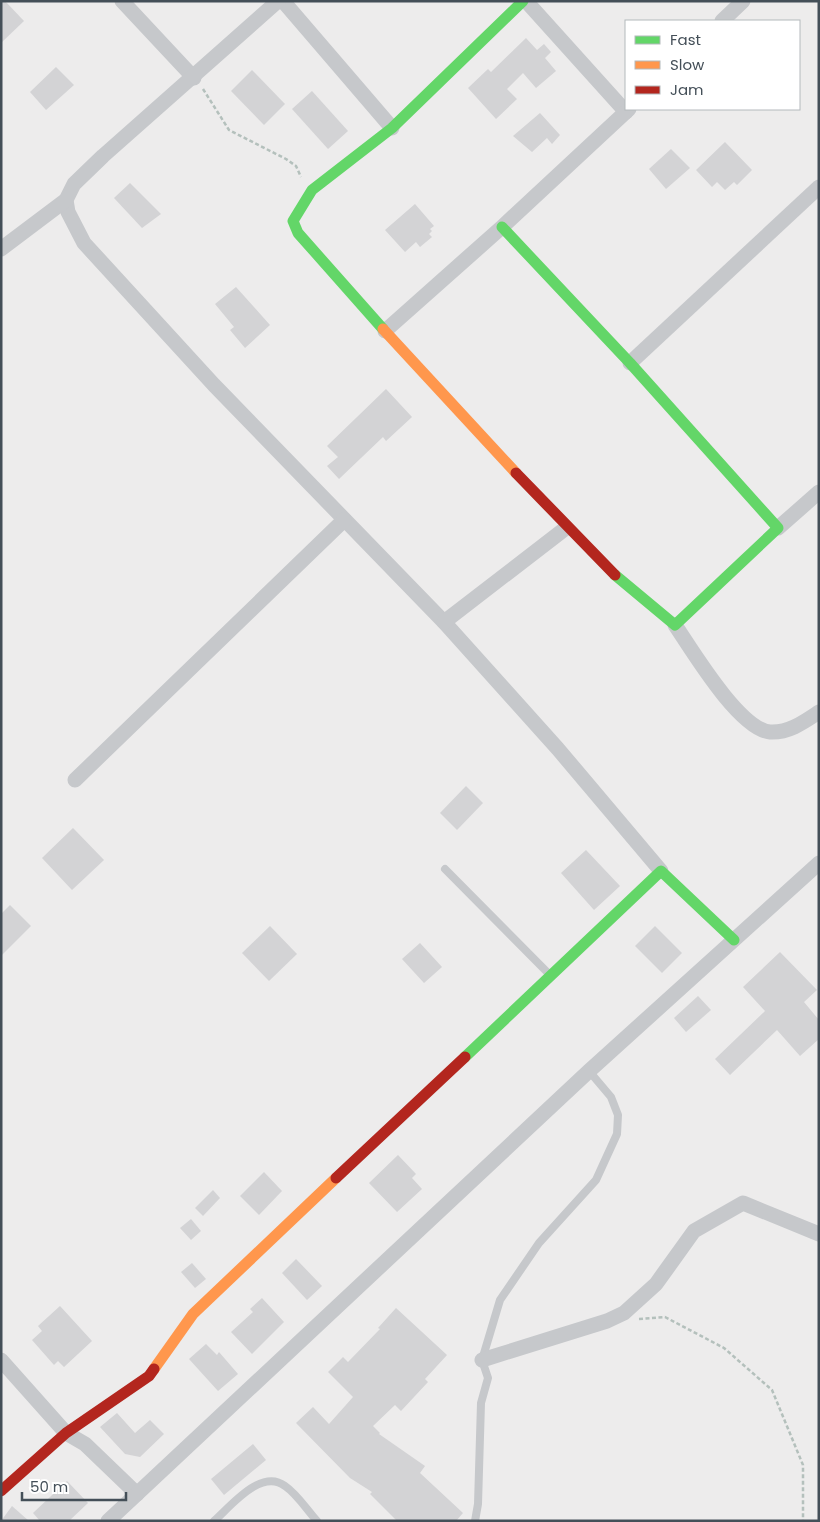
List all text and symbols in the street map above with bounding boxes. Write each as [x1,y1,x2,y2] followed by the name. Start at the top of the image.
[625,20,800,110] legend
[670,29,701,50] text: Fast
[670,54,705,75] text: Slow
[670,79,704,100] text: Jam
[22,1470,126,1502] scale bar
[30,1476,68,1497] text: 50 m

